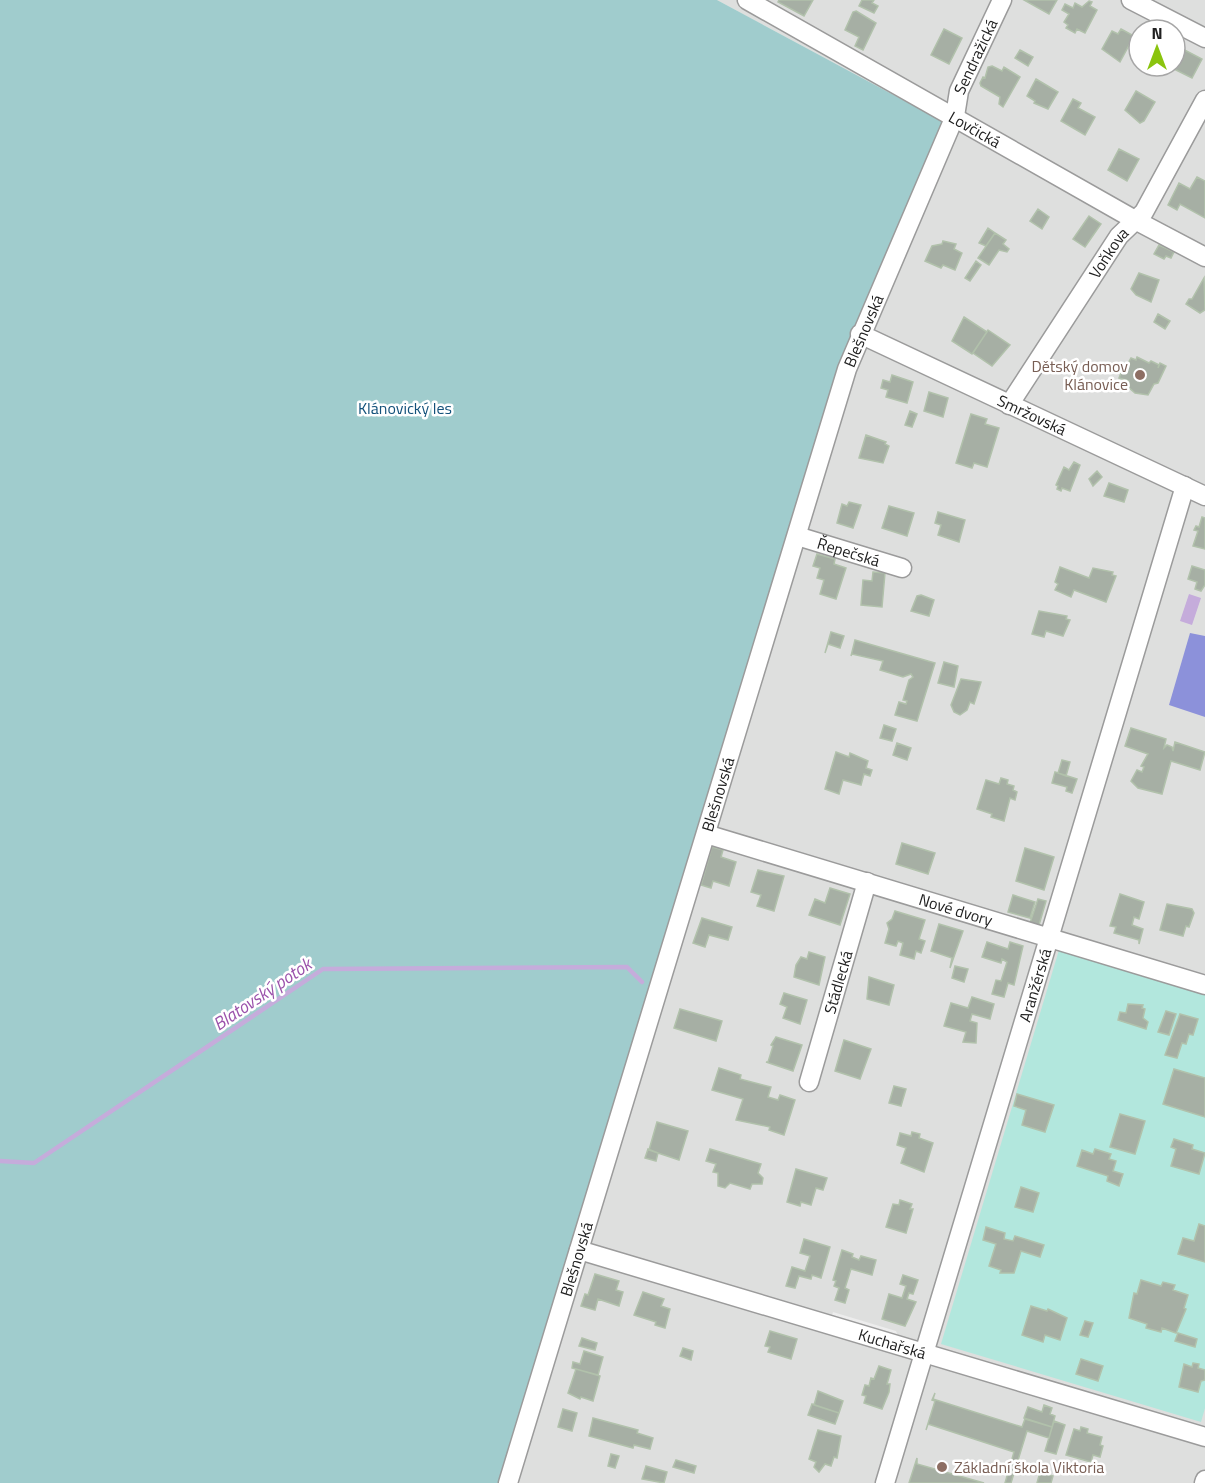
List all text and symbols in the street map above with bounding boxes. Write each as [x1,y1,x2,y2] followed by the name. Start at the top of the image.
[947,15,1003,98] street label: Sendražická
[1127,18,1187,78] north arrow
[1151,21,1163,45] text: N
[944,105,1005,154] street label: Lovčická
[1083,221,1134,283] street label: Voňkova
[837,291,889,371] street label: Blešnovská
[1031,354,1128,396] place label: Dětský domov Klánovice
[1133,368,1147,382] marker: Dětský domov Klánovice
[993,388,1071,441] street label: Smržovská
[358,396,452,420] park label: Klánovický les
[814,531,883,573] street label: Řepečská
[695,754,740,834] street label: Blešnovská
[916,887,996,932] street label: Nové dvory
[1012,945,1057,1025] street label: Aranžérská
[817,948,859,1017] street label: Stádlecká
[207,950,318,1037] water label: Blatovský potok
[553,1219,599,1299] street label: Blešnovská
[856,1322,929,1365] street label: Kuchařská
[954,1455,1104,1479] place label: Základní škola Viktoria
[935,1460,949,1474] marker: Základní škola Viktoria

